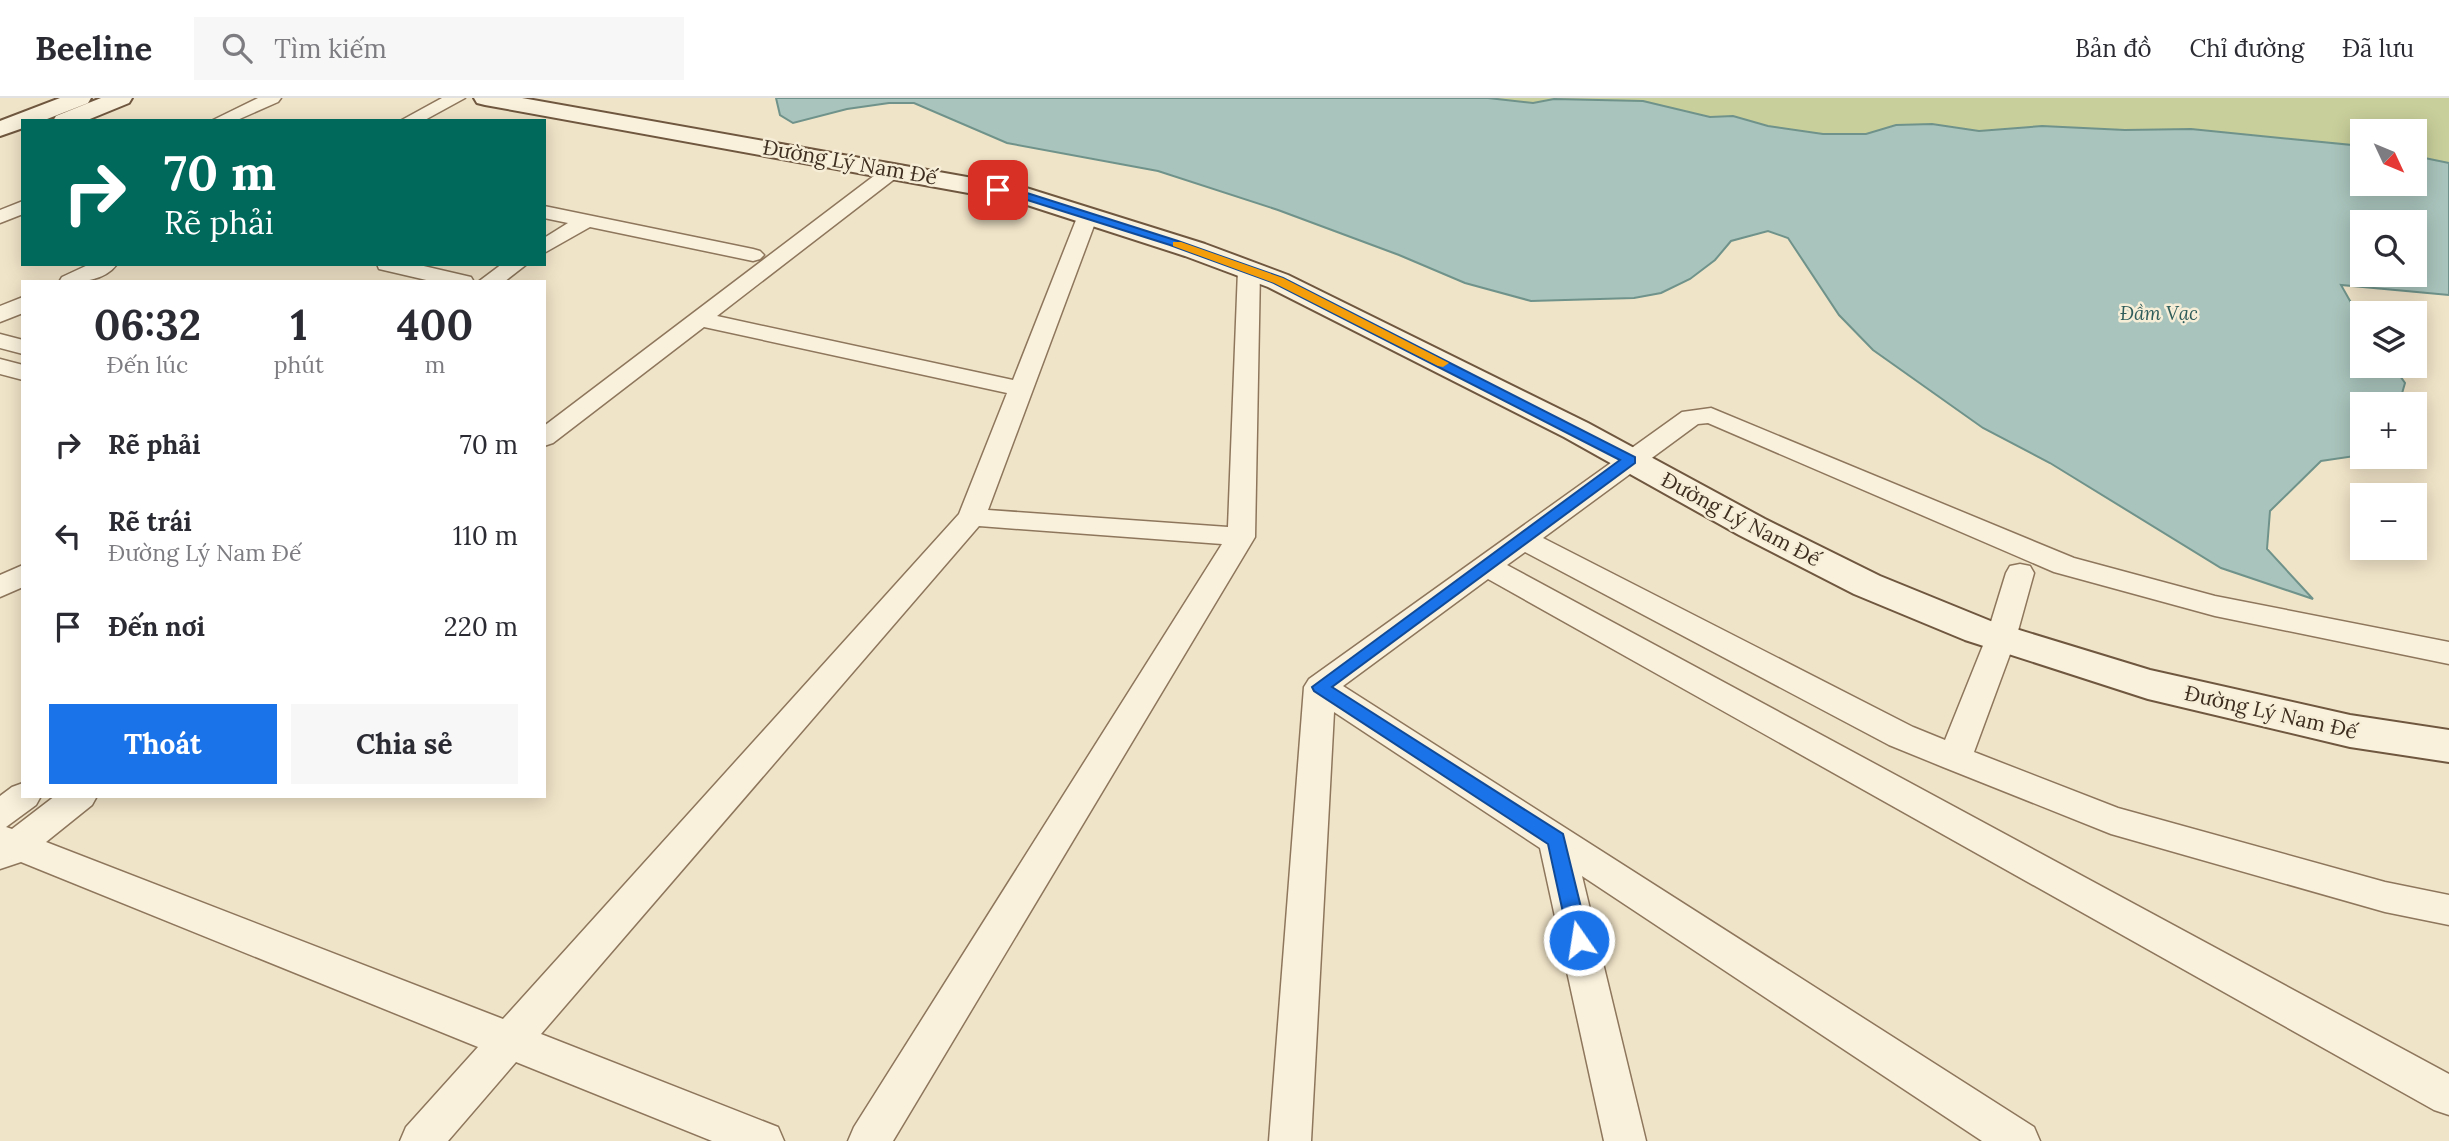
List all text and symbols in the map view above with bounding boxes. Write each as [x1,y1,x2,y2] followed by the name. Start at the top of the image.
[194,17,684,80] search box
[35,27,152,69] text: Beeline
[218,29,256,67] icon: search
[274,32,387,65] text: Tìm kiếm
[2075,33,2152,64] text: Bản đồ
[2190,33,2304,64] text: Chỉ đường
[2342,33,2414,64] text: Đã lưu
[2350,119,2427,196] north arrow
[2350,119,2427,560] map controls
[761,133,940,191] street label: Đường Lý Nam Đế
[164,141,276,203] text: 70 m
[49,147,140,238] icon: right
[968,160,1028,220] pin
[979,171,1017,209] icon: arrive
[164,202,274,243] text: Rẽ phải
[2350,210,2427,287] button: search
[94,298,201,352] text: 06:32
[290,298,307,352] text: 1
[397,298,473,352] text: 400
[2120,301,2198,325] water label: Đầm Vạc
[2350,301,2427,378] button: layers
[107,350,188,379] text: Đến lúc
[274,350,324,379] text: phút
[425,350,445,379] text: m
[2350,392,2427,469] button: +
[49,426,87,464] icon: right
[108,428,200,461] text: Rẽ phải
[460,428,518,461] text: 70 m
[1657,466,1826,573] street label: Đường Lý Nam Đế
[2350,483,2427,560] button: −
[108,505,192,538] text: Rẽ trái
[49,517,87,555] icon: left
[453,519,518,552] text: 110 m
[108,538,301,567] text: Đường Lý Nam Đế
[49,608,87,646] icon: arrive
[108,610,205,643] text: Đến nơi
[444,610,518,643] text: 220 m
[2182,679,2361,745] street label: Đường Lý Nam Đế
[49,704,277,784] button: Thoát
[291,704,518,784] button: Chia sẻ
[1542,903,1616,977] position arrow

